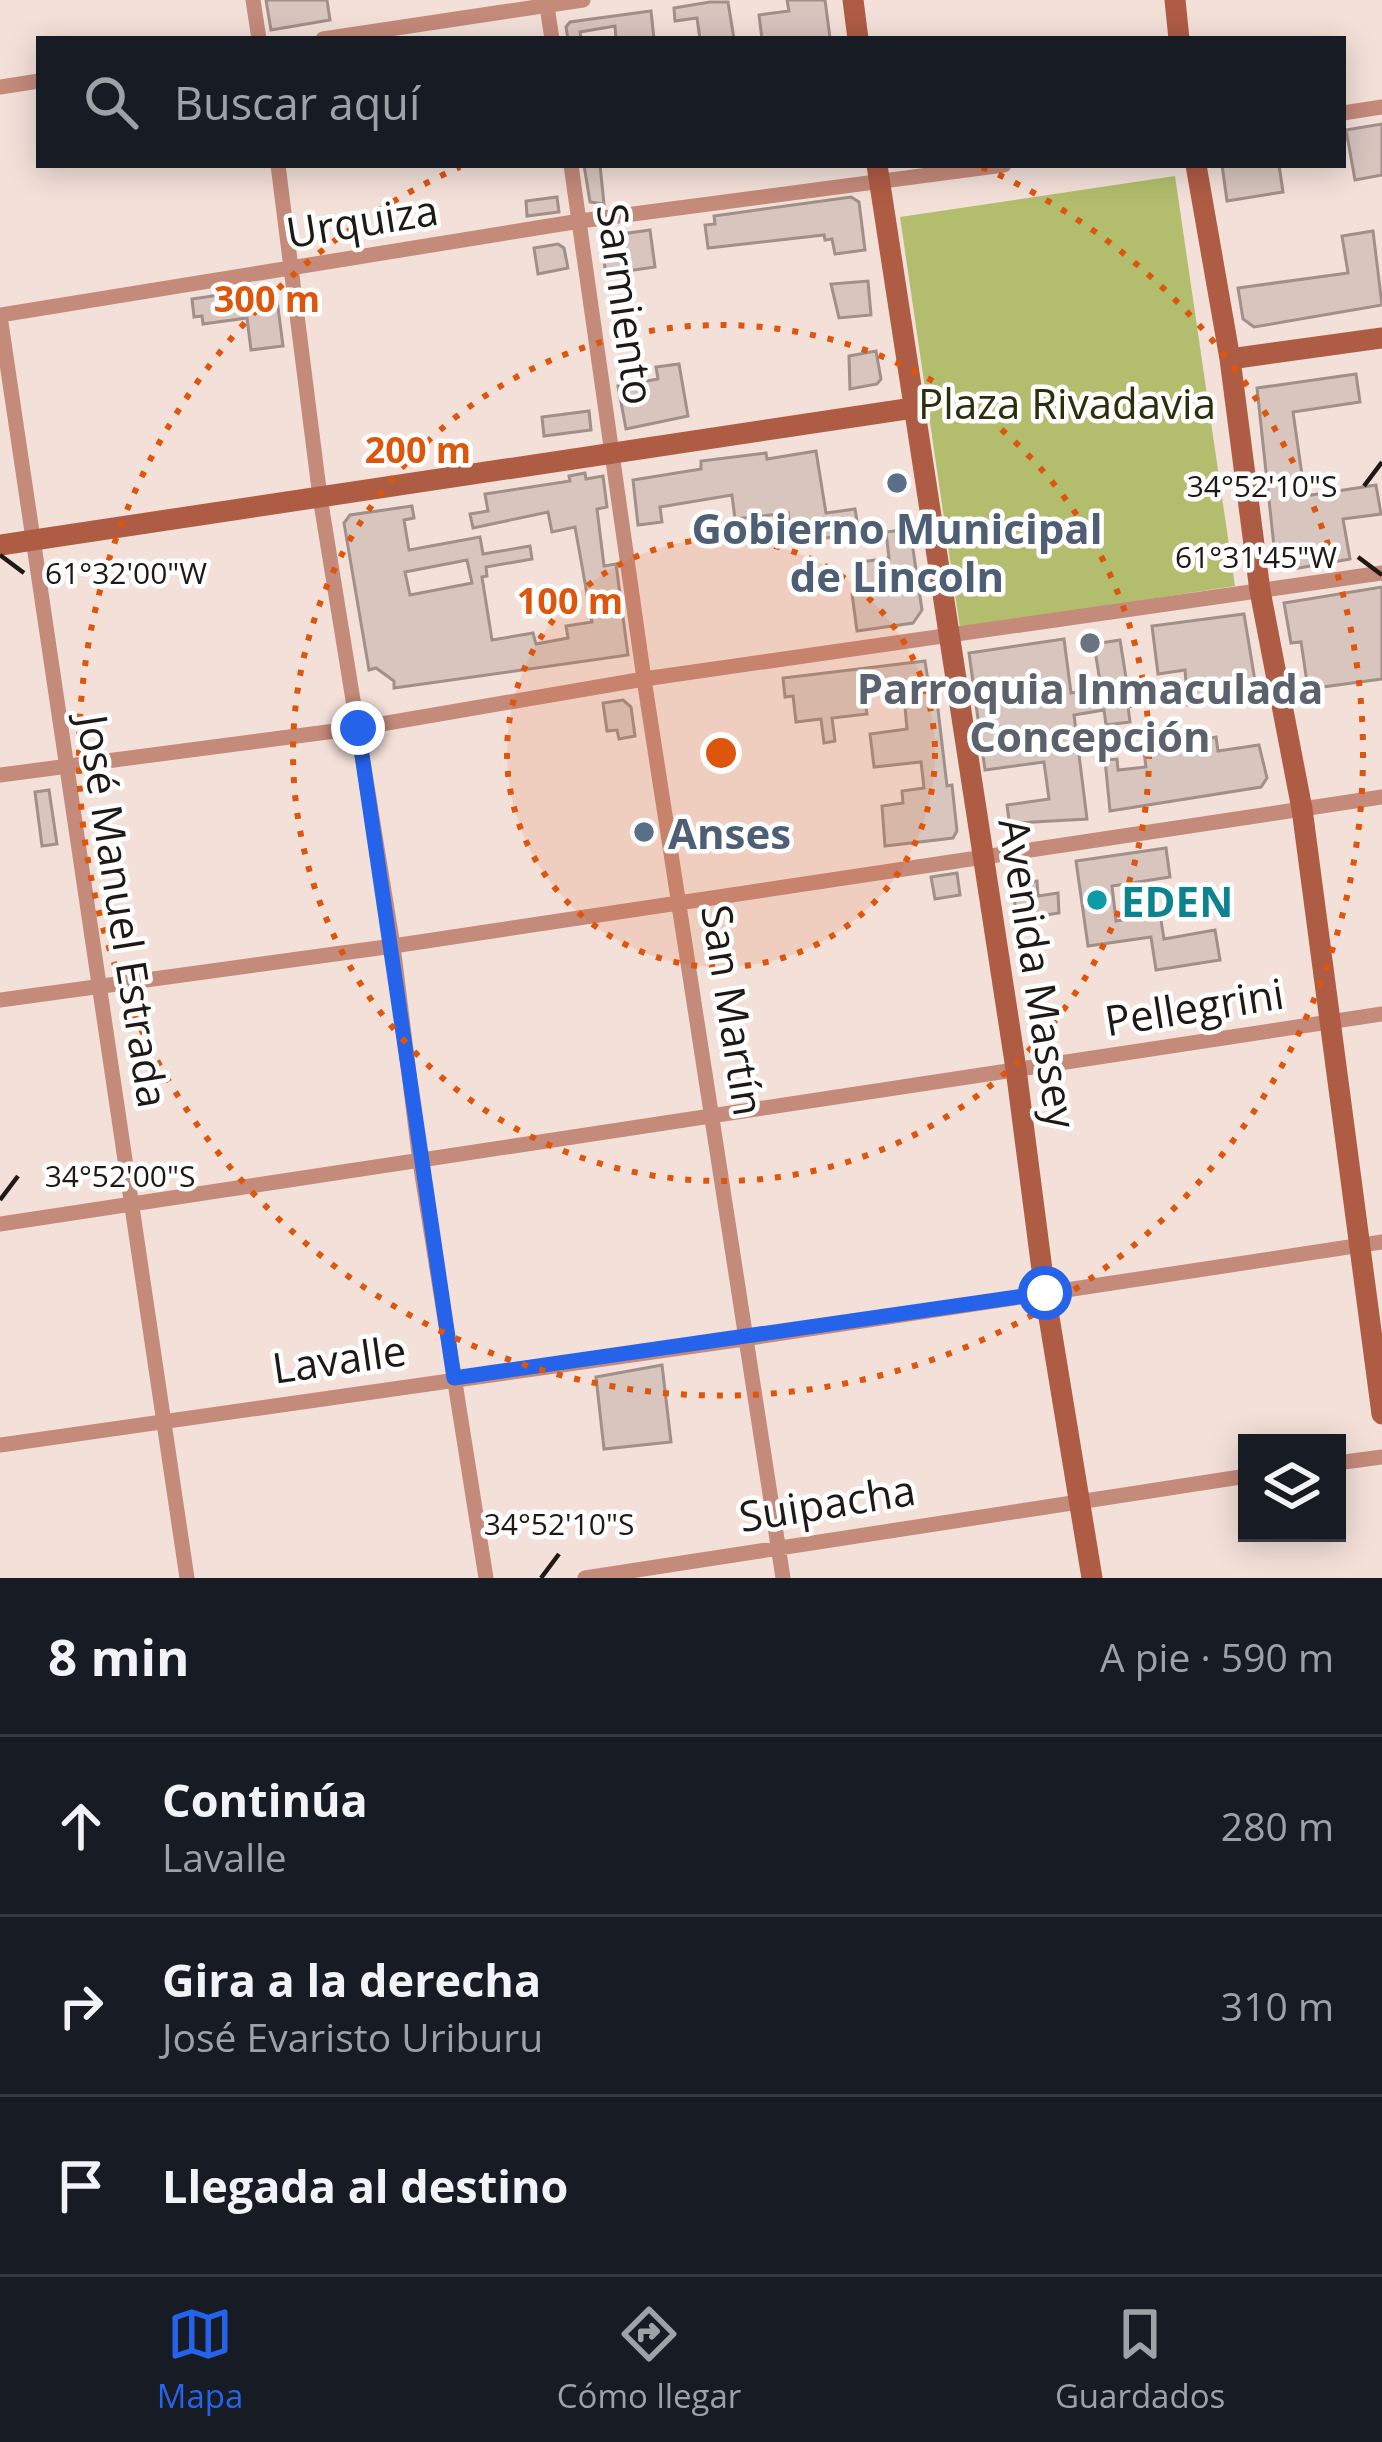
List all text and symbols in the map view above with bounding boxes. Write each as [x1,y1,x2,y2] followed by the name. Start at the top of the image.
[36,36,1346,168] search box
[78,69,144,135] icon: search
[174,72,420,133] text: Buscar aquí
[282,180,442,260] street label: Urquiza
[585,200,669,408] street label: Sarmiento
[214,274,320,323] text: 300 m
[918,374,1216,431] park label: Plaza Rivadavia
[365,425,471,474] text: 200 m
[1187,465,1337,506] text: 34°52'10"S
[884,470,910,496] marker: Gobierno Municipal de Lincoln
[691,499,1103,604] place label: Gobierno Municipal de Lincoln
[1175,536,1337,577] text: 61°31'45"W
[45,552,207,593] text: 61°32'00"W
[517,576,623,625] text: 100 m
[1077,630,1103,656] marker: Parroquia Inmaculada Concepción
[857,659,1323,764] place label: Parroquia Inmaculada Concepción
[331,701,385,755] route end
[64,707,183,1111] street label: José Manuel Estrada
[700,732,742,774] centre of rings
[668,804,791,861] place label: Anses
[986,814,1092,1133] street label: Avenida Massey
[631,819,657,845] marker: Anses
[1121,872,1233,929] place label: EDEN
[1084,887,1110,913] marker: EDEN
[689,901,779,1119] street label: San Martín
[1100,964,1288,1048] street label: Pellegrini
[45,1155,195,1196] text: 34°52'00"S
[1018,1266,1072,1320] route start
[268,1320,410,1396] street label: Lavalle
[1238,1434,1346,1542] map controls
[1238,1434,1346,1542] button: layers
[735,1460,919,1544] street label: Suipacha
[484,1503,634,1544] text: 34°52'10"S
[48,1621,190,1691] text: 8 min
[1100,1630,1334,1683] text: A pie · 590 m
[162,1769,368,1830] text: Continúa
[48,1793,114,1859] icon: ahead
[1221,1799,1334,1852] text: 280 m
[162,1830,287,1883] text: Lavalle
[162,1949,541,2010] text: Gira a la derecha
[48,1973,114,2039] icon: right
[1221,1979,1334,2032] text: 310 m
[162,2010,543,2063] text: José Evaristo Uriburu
[48,2153,114,2219] icon: arrive
[162,2155,568,2216] text: Llegada al destino
[157,2301,243,2418] tab: Mapa
[557,2301,741,2418] tab: Cómo llegar
[1055,2301,1225,2418] tab: Guardados

